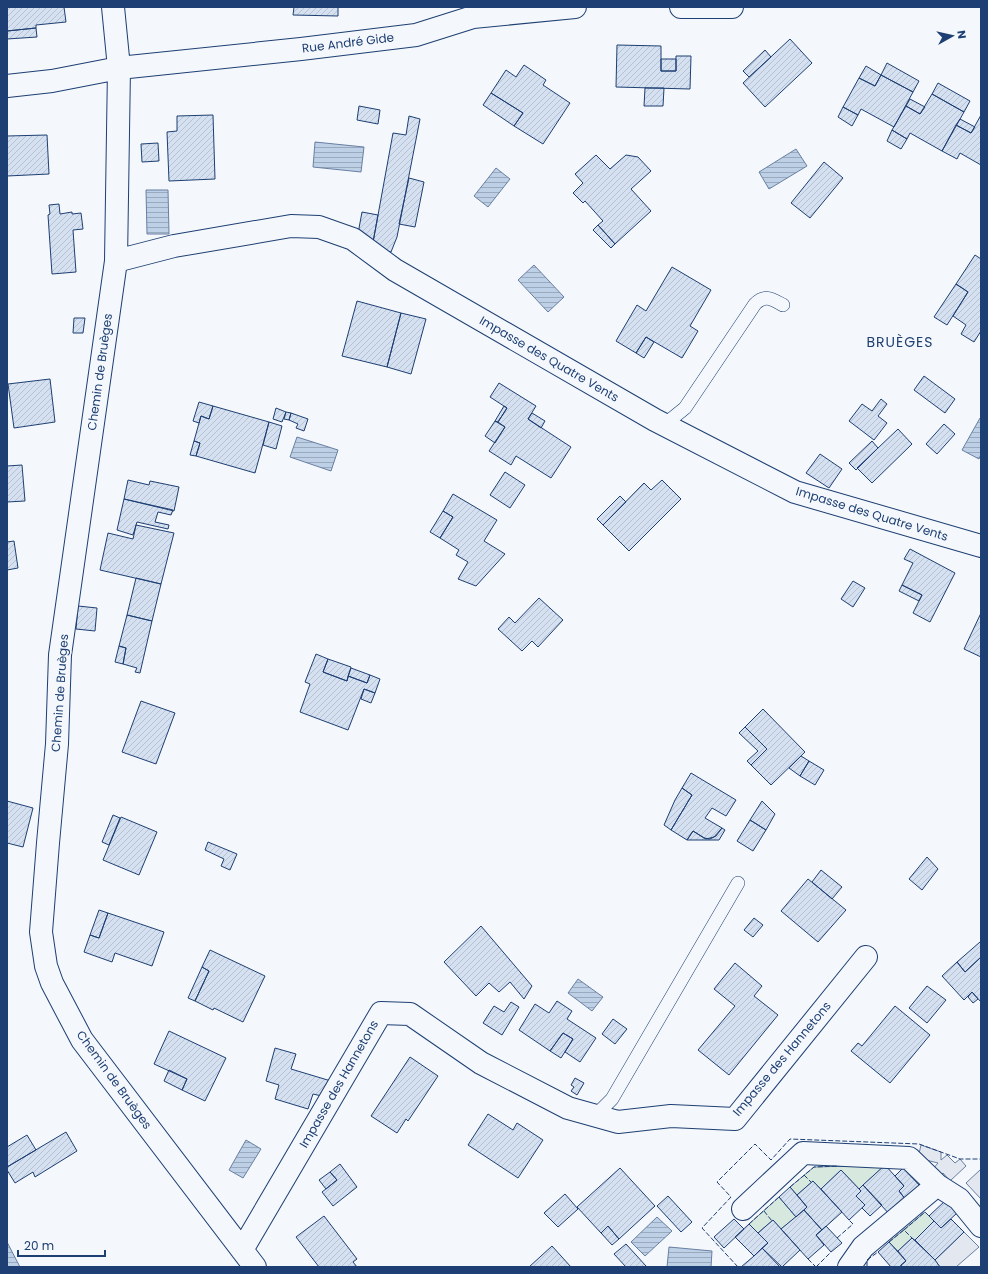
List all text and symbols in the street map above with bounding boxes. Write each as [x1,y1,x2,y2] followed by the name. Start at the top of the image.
[932,16,972,56] north arrow
[301,28,395,57] street label: Rue André Gide
[953,29,970,40] text: N
[83,312,116,432] street label: Chemin de Bruèges
[476,312,622,406] street label: Impasse des Quatre Vents
[866,332,934,352] district label: BRUÈGES
[794,482,950,545] street label: Impasse des Quatre Vents
[47,633,72,752] street label: Chemin de Bruèges
[729,998,835,1120] street label: Impasse des Hannetons
[295,1017,382,1151] street label: Impasse des Hannetons
[73,1027,156,1132] street label: Chemin de Bruèges
[18,1232,105,1258] scale bar
[24,1237,54,1254] text: 20 m

